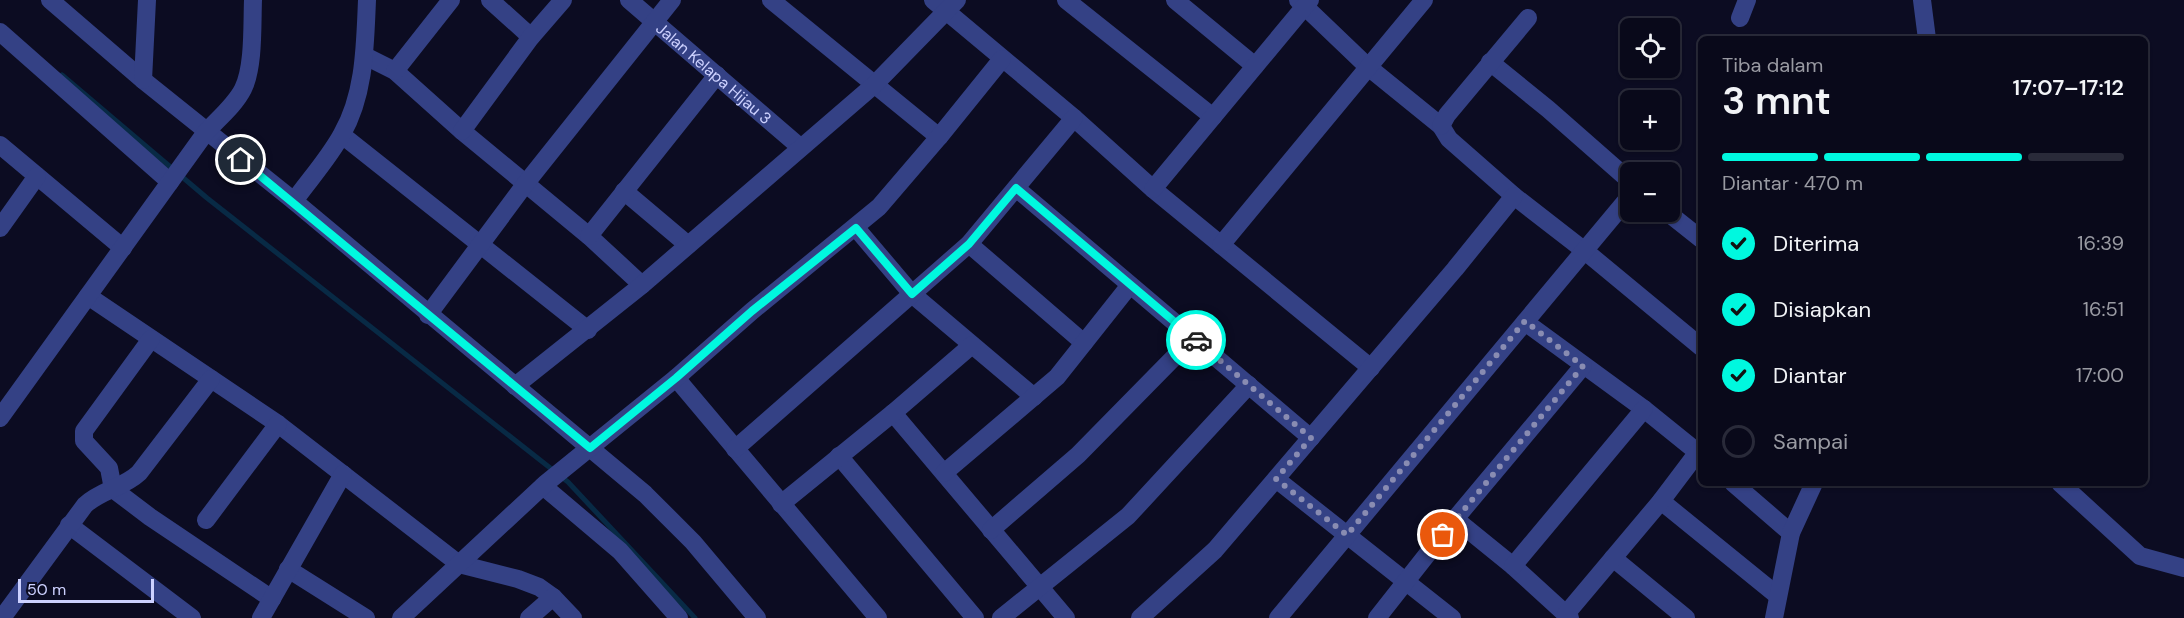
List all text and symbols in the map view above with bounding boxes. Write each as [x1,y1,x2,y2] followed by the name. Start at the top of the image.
[651,18,776,129] street label: Jalan Kelapa Hijau 3
[1620,18,1680,222] map controls
[1620,18,1680,78] button: locate
[1722,52,1823,78] text: Tiba dalam
[2013,73,2124,102] text: 17:07–17:12
[1722,75,1831,126] text: 3 mnt
[1620,90,1680,150] button: +
[215,134,266,185] pin
[224,143,257,176] icon: home
[1620,162,1680,222] button: −
[1722,170,1863,196] text: Diantar · 470 m
[1722,227,1755,260] icon: check
[1773,229,1859,258] text: Diterima
[2077,230,2124,256] text: 16:39
[1722,293,1755,326] icon: check
[1773,295,1871,324] text: Disiapkan
[2083,296,2124,322] text: 16:51
[1166,310,1226,370] courier
[1180,324,1213,357] icon: car
[1722,359,1755,392] icon: check
[1773,361,1847,390] text: Diantar
[2076,362,2124,388] text: 17:00
[1773,427,1848,456] text: Sampai
[1417,509,1468,560] pin
[1426,518,1459,551] icon: bag
[18,576,154,604] scale bar
[27,579,66,600] text: 50 m

